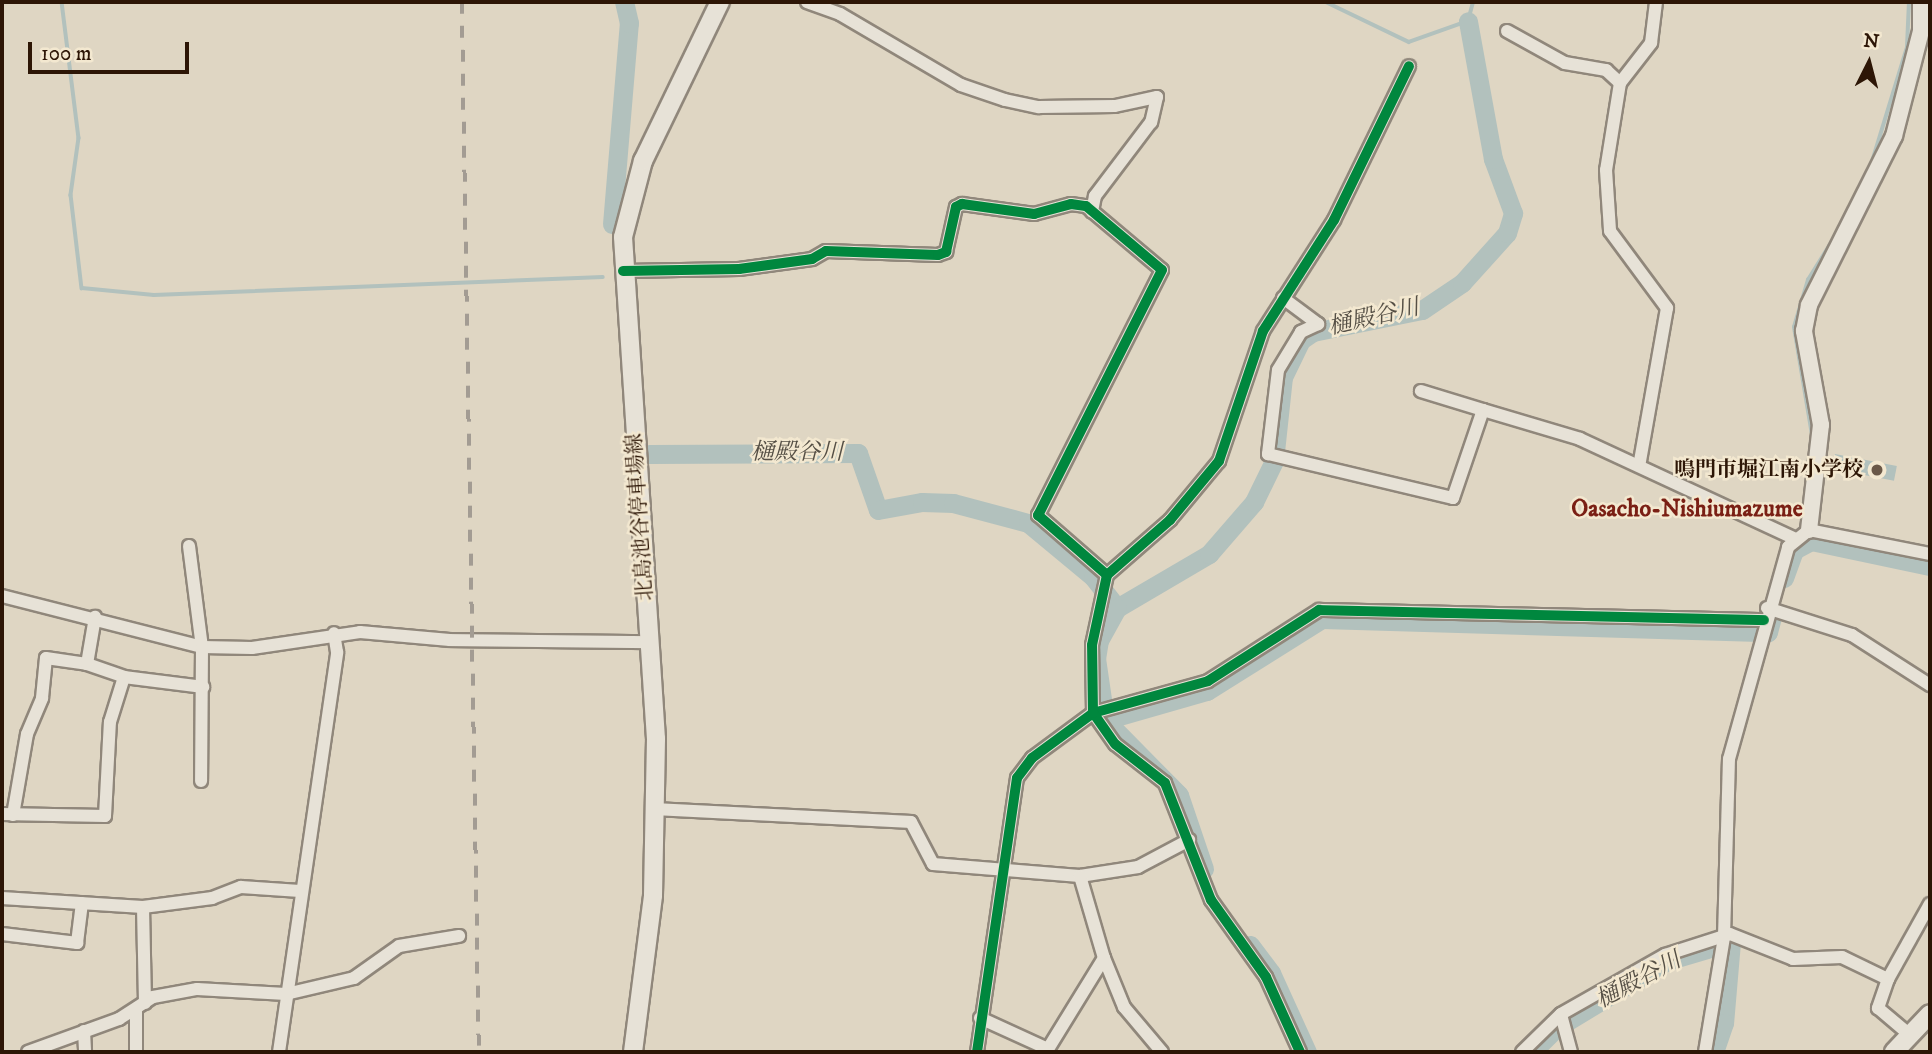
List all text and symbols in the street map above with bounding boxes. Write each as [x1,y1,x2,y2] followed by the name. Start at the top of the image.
[32,28,192,72] scale bar
[1834,28,1904,98] north arrow
[1862,29,1880,54] text: N
[41,41,92,67] text: 100 m
[1326,294,1422,342] water label: 樋殿谷川
[622,432,658,602] street label: 北島池谷停車場線
[751,439,843,467] water label: 樋殿谷川
[1674,457,1863,483] place label: 鳴門市堀江南小学校
[1869,462,1885,478] marker: 鳴門市堀江南小学校
[1571,496,1803,524] district label: Oasacho-Nishiumazume
[1592,947,1686,1015] water label: 樋殿谷川

